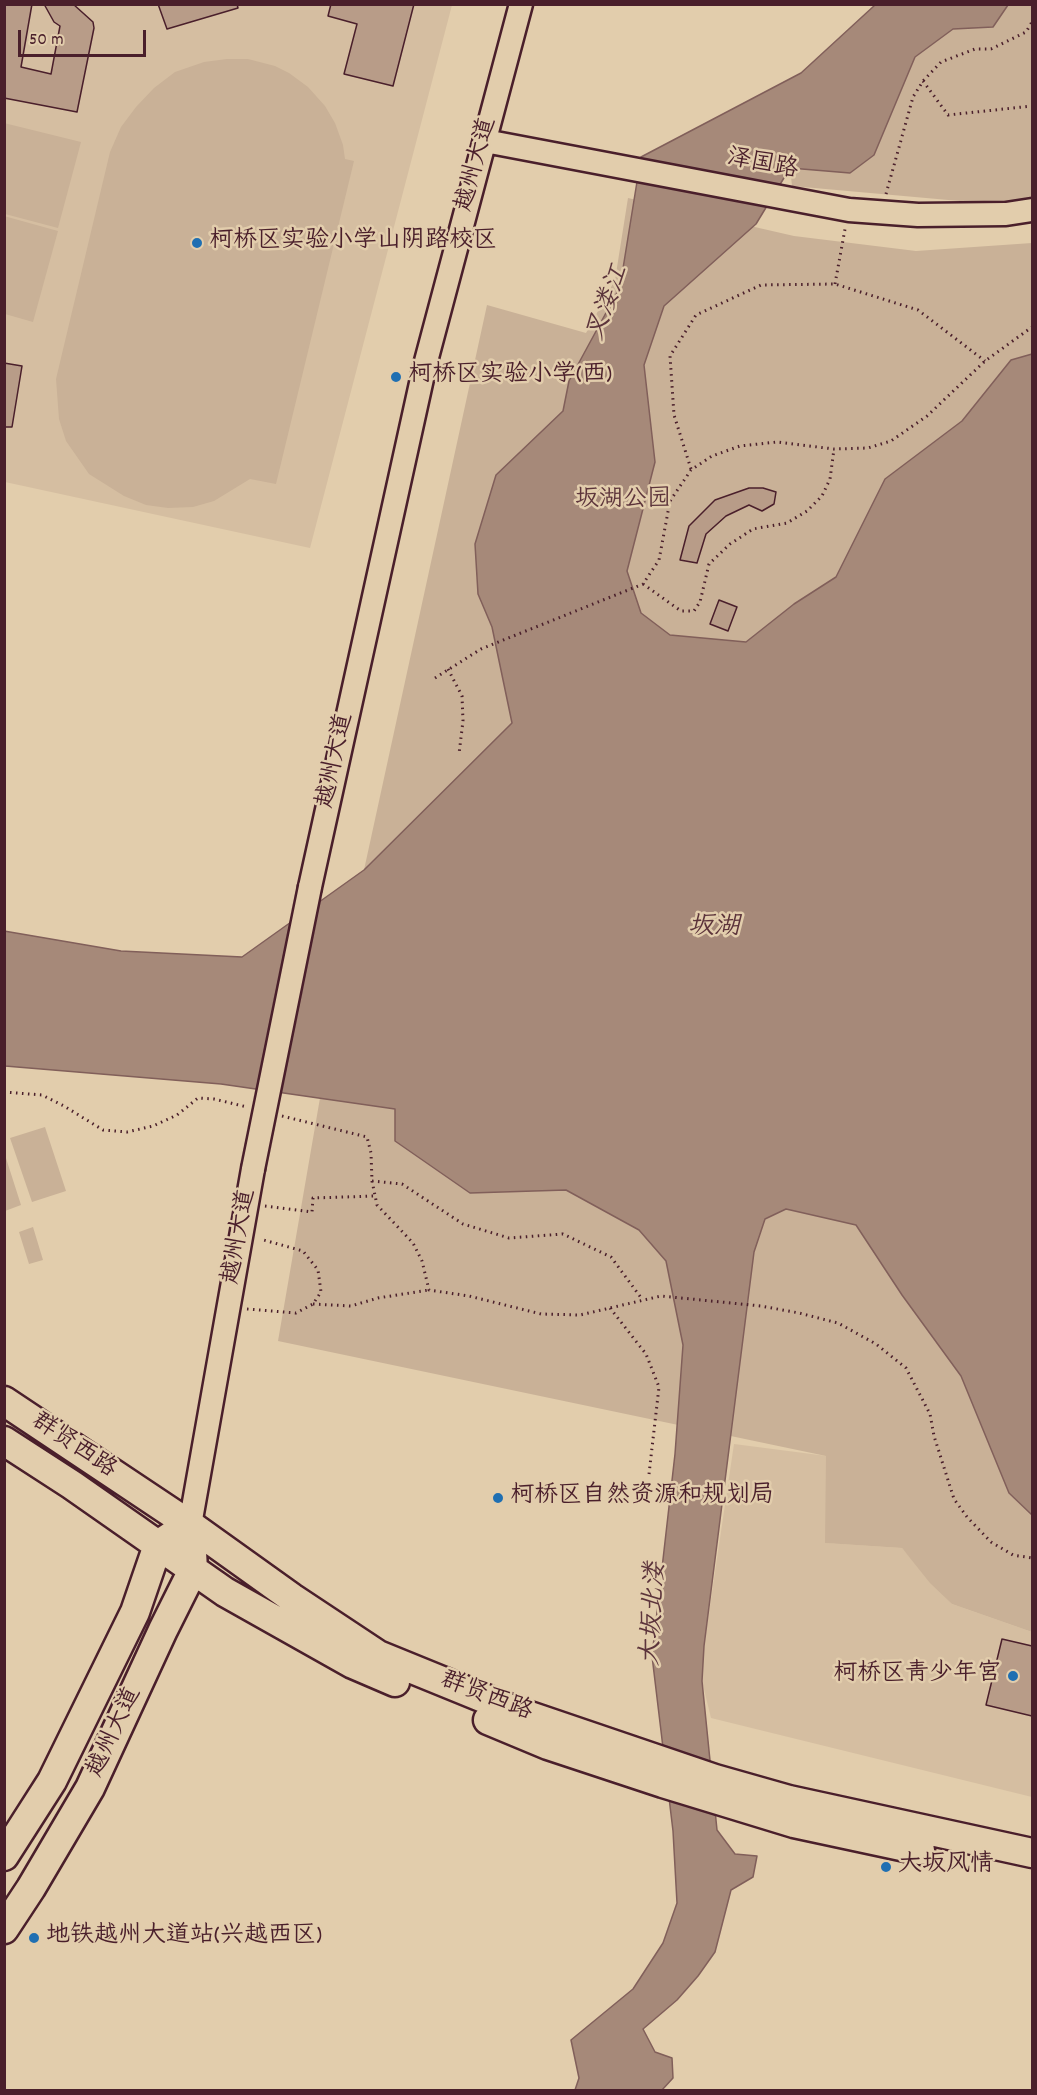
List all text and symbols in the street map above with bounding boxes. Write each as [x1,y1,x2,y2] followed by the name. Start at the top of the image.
[21,18,148,56] scale bar
[29,28,64,53] text: 50 m
[452,115,504,215] street label: 越州大道
[724,145,800,187] street label: 泽国路
[209,229,497,257] place label: 柯桥区实验小学山阴路校区
[190,236,204,250] marker: 柯桥区实验小学山阴路校区
[582,262,638,346] water label: 叉溇江
[408,363,612,391] place label: 柯桥区实验小学(西)
[389,370,403,384] marker: 柯桥区实验小学(西)
[575,488,671,516] park label: 坂湖公园
[313,711,361,811] street label: 越州大道
[688,913,740,945] water label: 坂湖
[218,1187,264,1287] street label: 越州大道
[25,1408,121,1486] street label: 群贤西路
[510,1484,774,1512] place label: 柯桥区自然资源和规划局
[491,1491,505,1505] marker: 柯桥区自然资源和规划局
[638,1561,674,1667] water label: 大坂北溇
[833,1662,1001,1690] place label: 柯桥区青少年宫
[436,1667,536,1729] street label: 群贤西路
[1006,1669,1020,1683] marker: 柯桥区青少年宫
[83,1683,149,1783] street label: 越州大道
[898,1853,994,1881] place label: 大坂风情
[879,1860,893,1874] marker: 大坂风情
[46,1924,322,1952] place label: 地铁越州大道站(兴越西区)
[27,1931,41,1945] marker: 地铁越州大道站(兴越西区)

